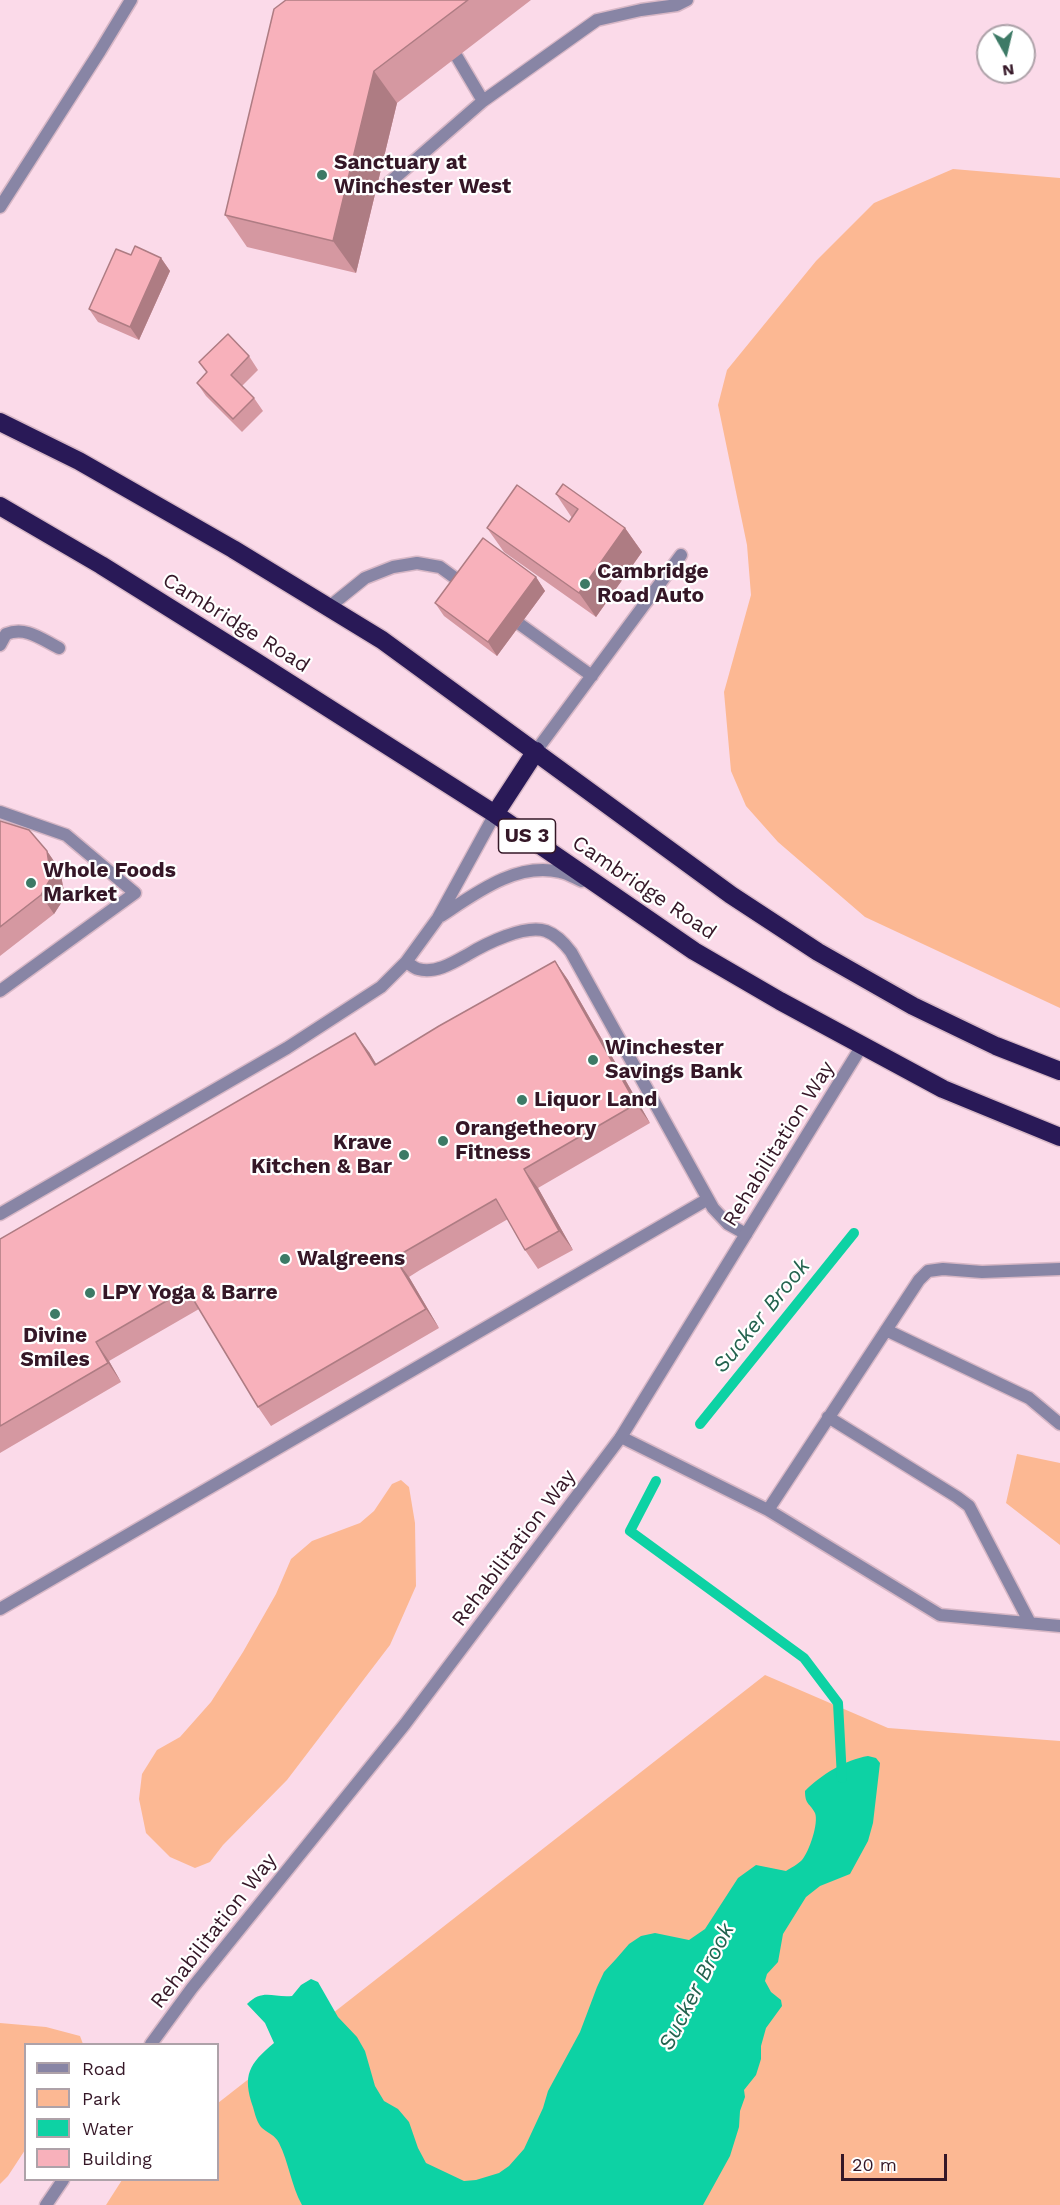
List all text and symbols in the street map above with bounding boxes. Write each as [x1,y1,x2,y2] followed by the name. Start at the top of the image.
[976,24,1036,84] north arrow
[1001,60,1015,81] text: N
[334,150,511,200] place label: Sanctuary at Winchester West
[315,168,329,182] marker: Sanctuary at Winchester West
[597,559,709,609] place label: Cambridge Road Auto
[158,568,314,678] street label: Cambridge Road
[578,577,592,591] marker: Cambridge Road Auto
[498,819,556,853] road number: US 3
[567,830,721,946] street label: Cambridge Road
[43,858,176,908] place label: Whole Foods Market
[24,876,38,890] marker: Whole Foods Market
[605,1035,743,1085] place label: Winchester Savings Bank
[586,1053,600,1067] marker: Winchester Savings Bank
[718,1057,840,1231] street label: Rehabilitation Way
[534,1087,658,1113] place label: Liquor Land
[515,1093,529,1107] marker: Liquor Land
[455,1116,596,1166] place label: Orangetheory Fitness
[251,1130,392,1180] place label: Krave Kitchen & Bar
[436,1134,450,1148] marker: Orangetheory Fitness
[397,1148,411,1162] marker: Krave Kitchen & Bar
[297,1246,405,1272] place label: Walgreens
[278,1252,292,1266] marker: Walgreens
[708,1253,816,1379] water label: Sucker Brook
[102,1280,278,1306] place label: LPY Yoga & Barre
[83,1286,97,1300] marker: LPY Yoga & Barre
[48,1307,62,1321] marker: Divine Smiles
[20,1323,90,1373] place label: Divine Smiles
[447,1464,581,1632] street label: Rehabilitation Way
[146,1848,282,2014] street label: Rehabilitation Way
[654,1919,740,2055] water label: Sucker Brook
[24,2043,219,2181] legend
[82,2058,126,2079] text: Road
[82,2088,121,2109] text: Park
[82,2118,134,2139] text: Water
[844,2142,950,2180] scale bar
[82,2148,152,2169] text: Building
[852,2154,897,2175] text: 20 m

